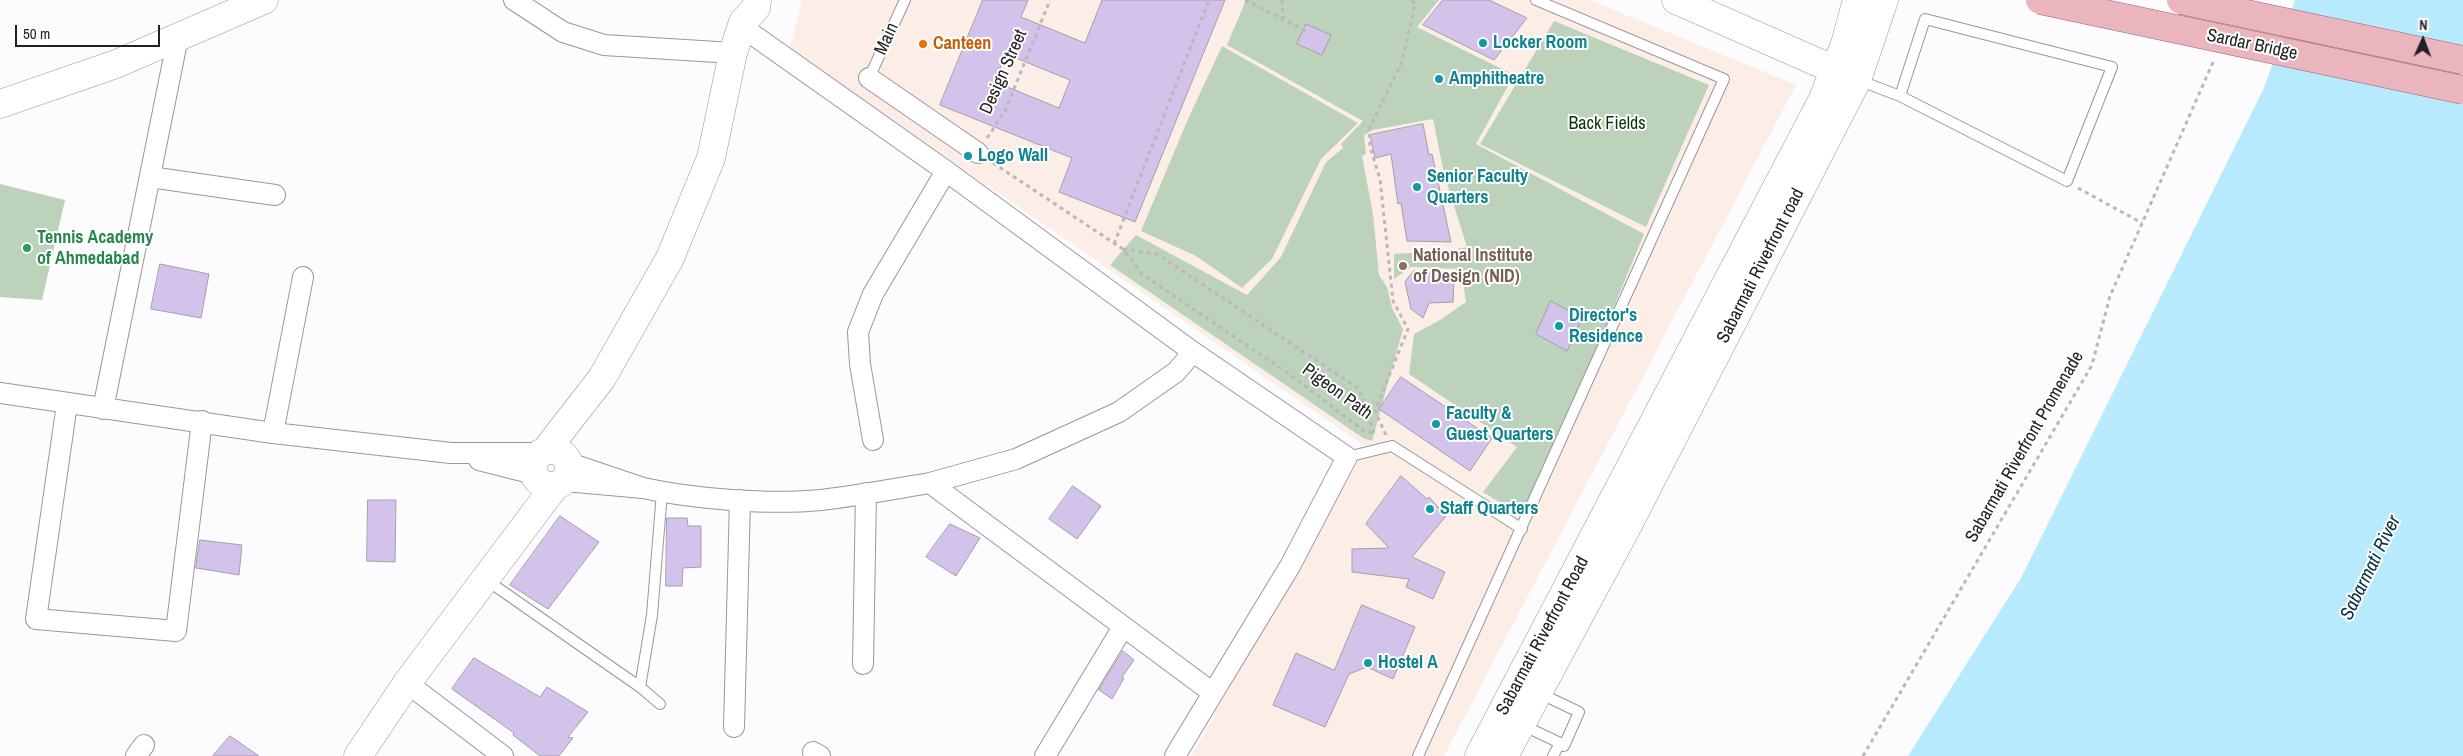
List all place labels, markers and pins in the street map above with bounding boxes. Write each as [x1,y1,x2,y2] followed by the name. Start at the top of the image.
[1493,32,1587,54] place label: Locker Room
[933,33,991,55] place label: Canteen
[1477,37,1489,49] marker: Locker Room
[917,38,929,50] marker: Canteen
[1449,68,1544,90] place label: Amphitheatre
[1433,73,1445,85] marker: Amphitheatre
[978,145,1048,167] place label: Logo Wall
[962,150,974,162] marker: Logo Wall
[1427,166,1528,208] place label: Senior Faculty Quarters
[1411,181,1423,193] marker: Senior Faculty Quarters
[37,227,153,270] place label: Tennis Academy of Ahmedabad
[21,242,33,254] marker: Tennis Academy of Ahmedabad
[1413,245,1533,288] place label: National Institute of Design (NID)
[1397,260,1409,272] marker: National Institute of Design (NID)
[1569,305,1643,348] place label: Director's Residence
[1553,320,1565,332] marker: Director's Residence
[1446,403,1553,446] place label: Faculty & Guest Quarters
[1430,418,1442,430] marker: Faculty & Guest Quarters
[1440,498,1538,520] place label: Staff Quarters
[1424,503,1436,515] marker: Staff Quarters
[1378,652,1438,674] place label: Hostel A
[1362,657,1374,669] marker: Hostel A

